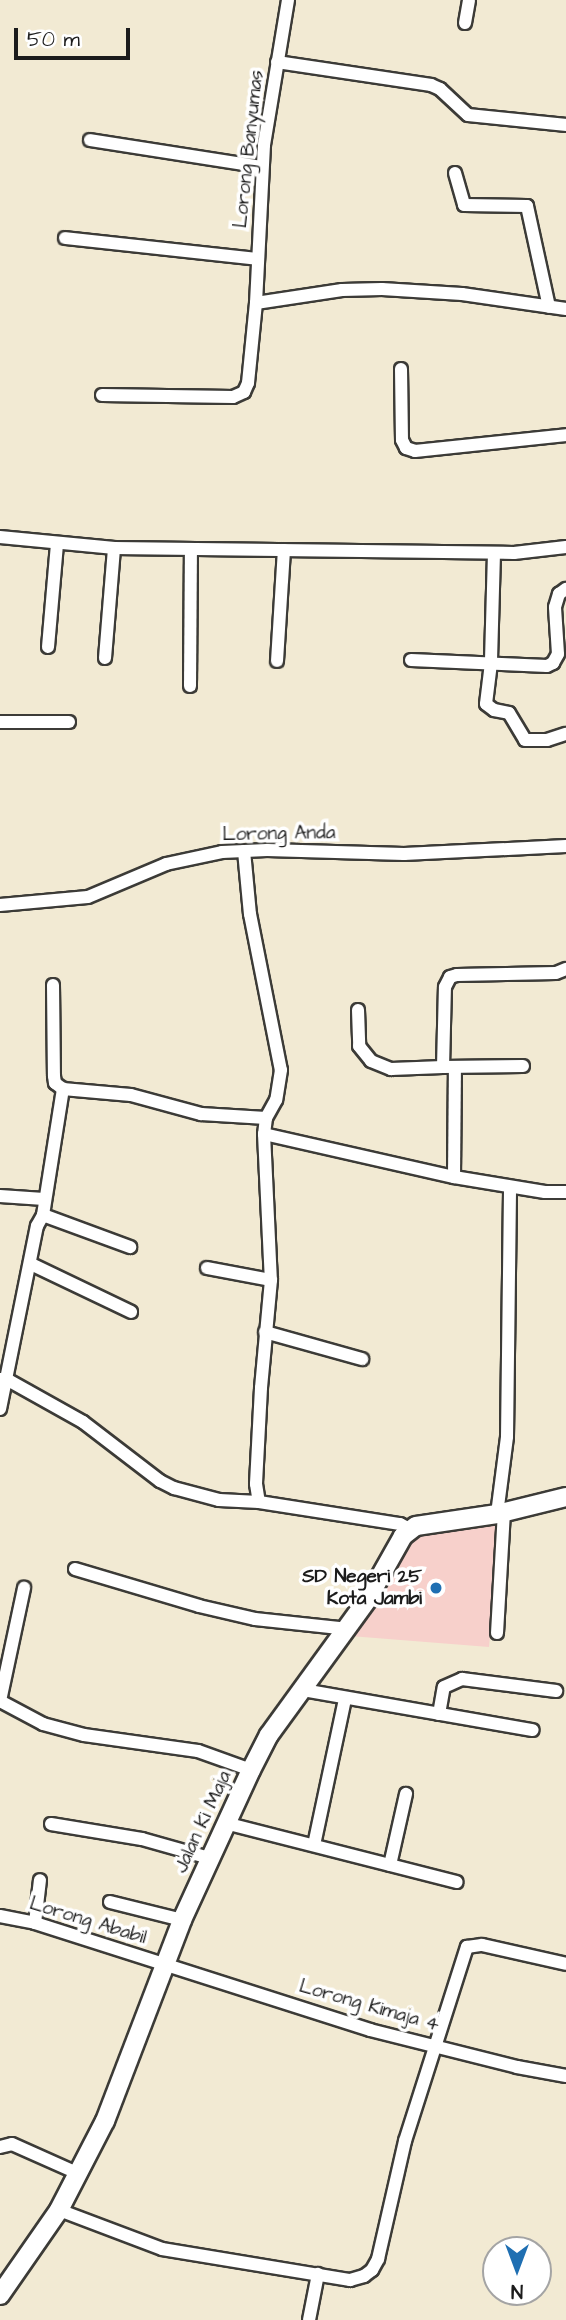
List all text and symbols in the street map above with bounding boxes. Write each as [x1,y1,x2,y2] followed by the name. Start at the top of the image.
[18,14,133,58] scale bar
[27,25,80,54] text: 50 m
[229,69,269,229] street label: Lorong Banyumas
[222,822,336,846] street label: Lorong Anda
[302,1566,422,1610] place label: SD Negeri 25 Kota Jambi
[428,1580,444,1596] marker: SD Negeri 25 Kota Jambi
[169,1767,237,1877] street label: Jalan Ki Maja
[27,1892,149,1950] street label: Lorong Ababil
[296,1975,442,2037] street label: Lorong Kimaja 4
[482,2236,552,2306] north arrow
[511,2277,523,2304] text: N

